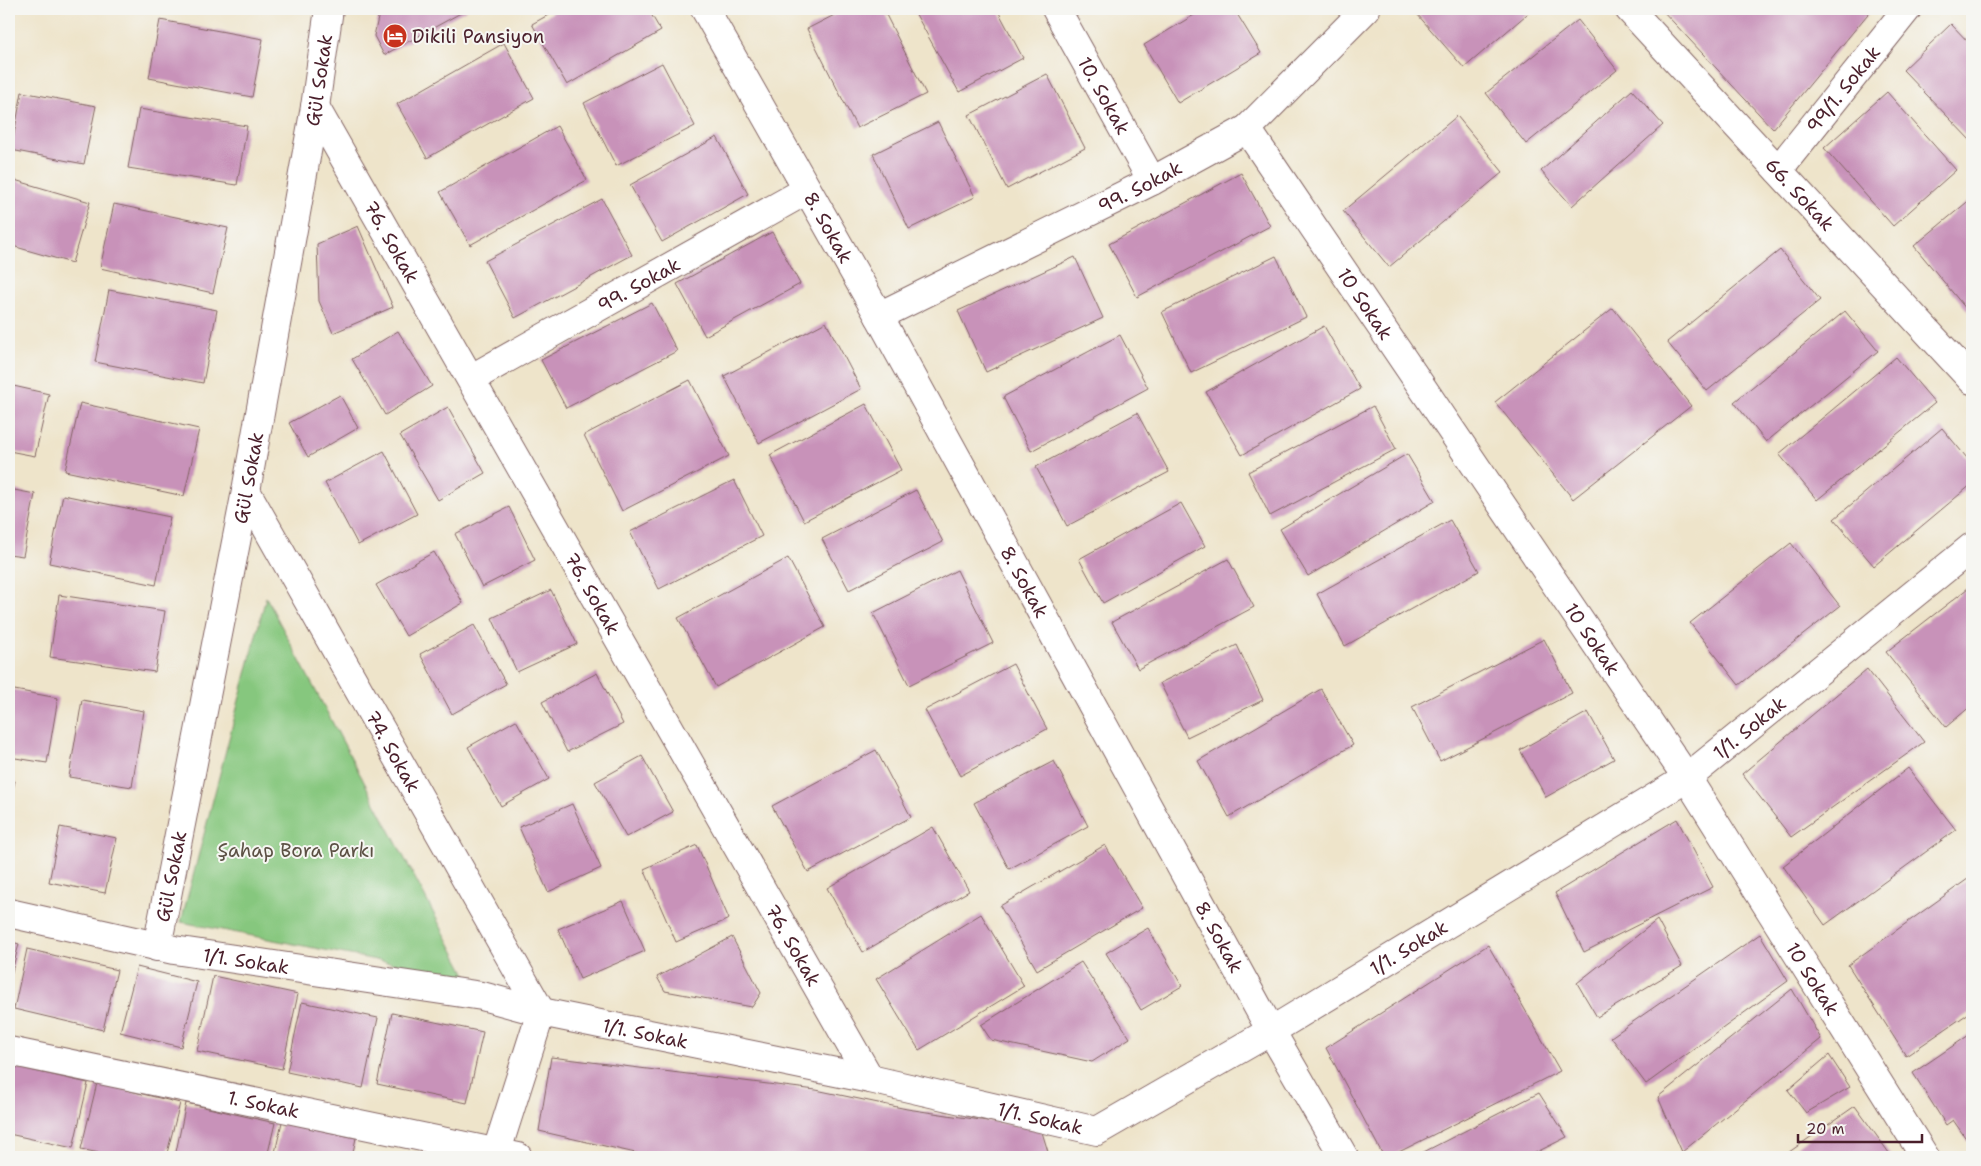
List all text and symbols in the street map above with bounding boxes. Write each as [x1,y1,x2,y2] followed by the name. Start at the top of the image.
[382,23,408,49] hotel icon: Dikili Pansiyon
[412,24,544,49] place label: Dikili Pansiyon
[299,32,338,128] street label: Gül Sokak
[1800,40,1886,138] street label: 99/1. Sokak
[1073,52,1136,139] street label: 10. Sokak
[1760,152,1840,236] street label: 66. Sokak
[1093,155,1186,218] street label: 99. Sokak
[799,187,859,268] street label: 8. Sokak
[358,196,425,287] street label: 76. Sokak
[593,251,685,318] street label: 99. Sokak
[1332,263,1399,345] street label: 10 Sokak
[227,430,269,526] street label: Gül Sokak
[995,541,1055,622] street label: 8. Sokak
[559,548,626,639] street label: 76. Sokak
[1559,598,1626,680] street label: 10 Sokak
[1708,690,1791,765] street label: 1/1. Sokak
[360,706,427,797] street label: 74. Sokak
[150,828,192,924] street label: Gül Sokak
[218,838,374,863] park label: Şahap Bora Parkı
[1190,897,1249,977] street label: 8. Sokak
[760,899,827,991] street label: 76. Sokak
[1365,914,1452,981] street label: 1/1. Sokak
[1781,937,1845,1020] street label: 10 Sokak
[201,942,291,980] street label: 1/1. Sokak
[600,1012,690,1054] street label: 1/1. Sokak
[225,1084,302,1124] street label: 1. Sokak
[995,1096,1085,1140] street label: 1/1. Sokak
[1798,1111,1922,1143] scale bar
[1806,1119,1845,1139] text: 20 m

